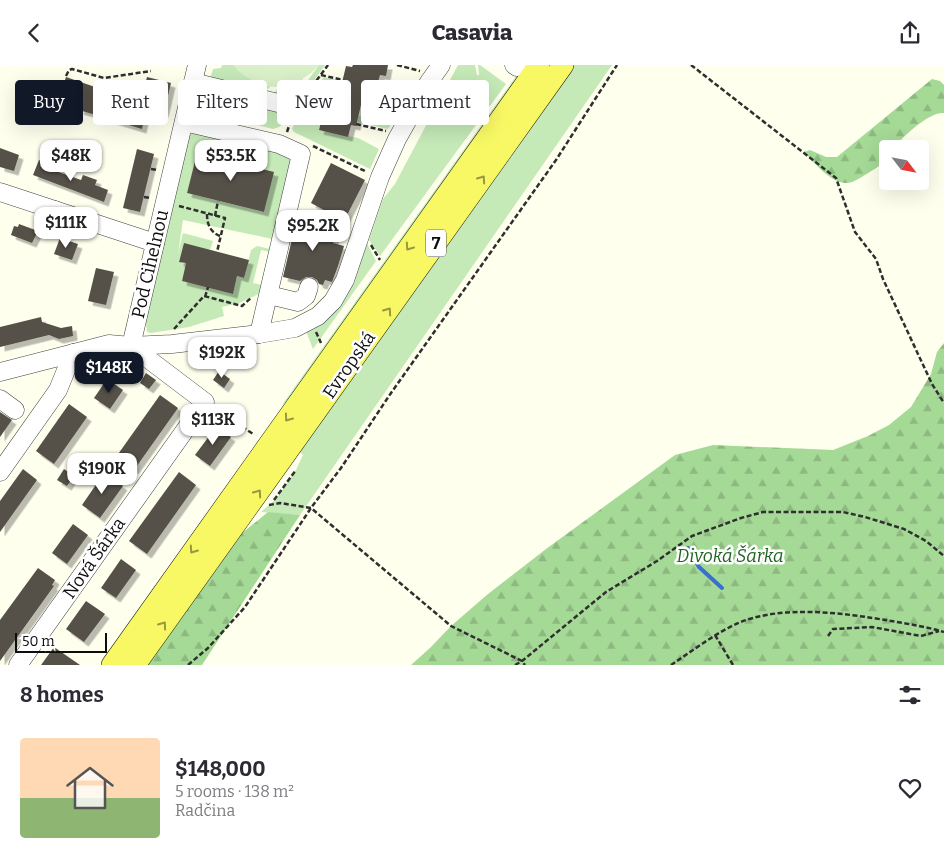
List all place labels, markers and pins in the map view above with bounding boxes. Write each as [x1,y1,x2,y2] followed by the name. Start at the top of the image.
[41,139,101,182] pin: $48K
[190,139,272,182] pin: $53.5K
[31,207,101,249] pin: $111K
[272,209,354,252] pin: $95.2K
[187,337,257,379] pin: $192K
[74,351,144,394] pin: $148K
[178,403,248,446] pin: $113K
[67,453,137,495] pin: $190K

